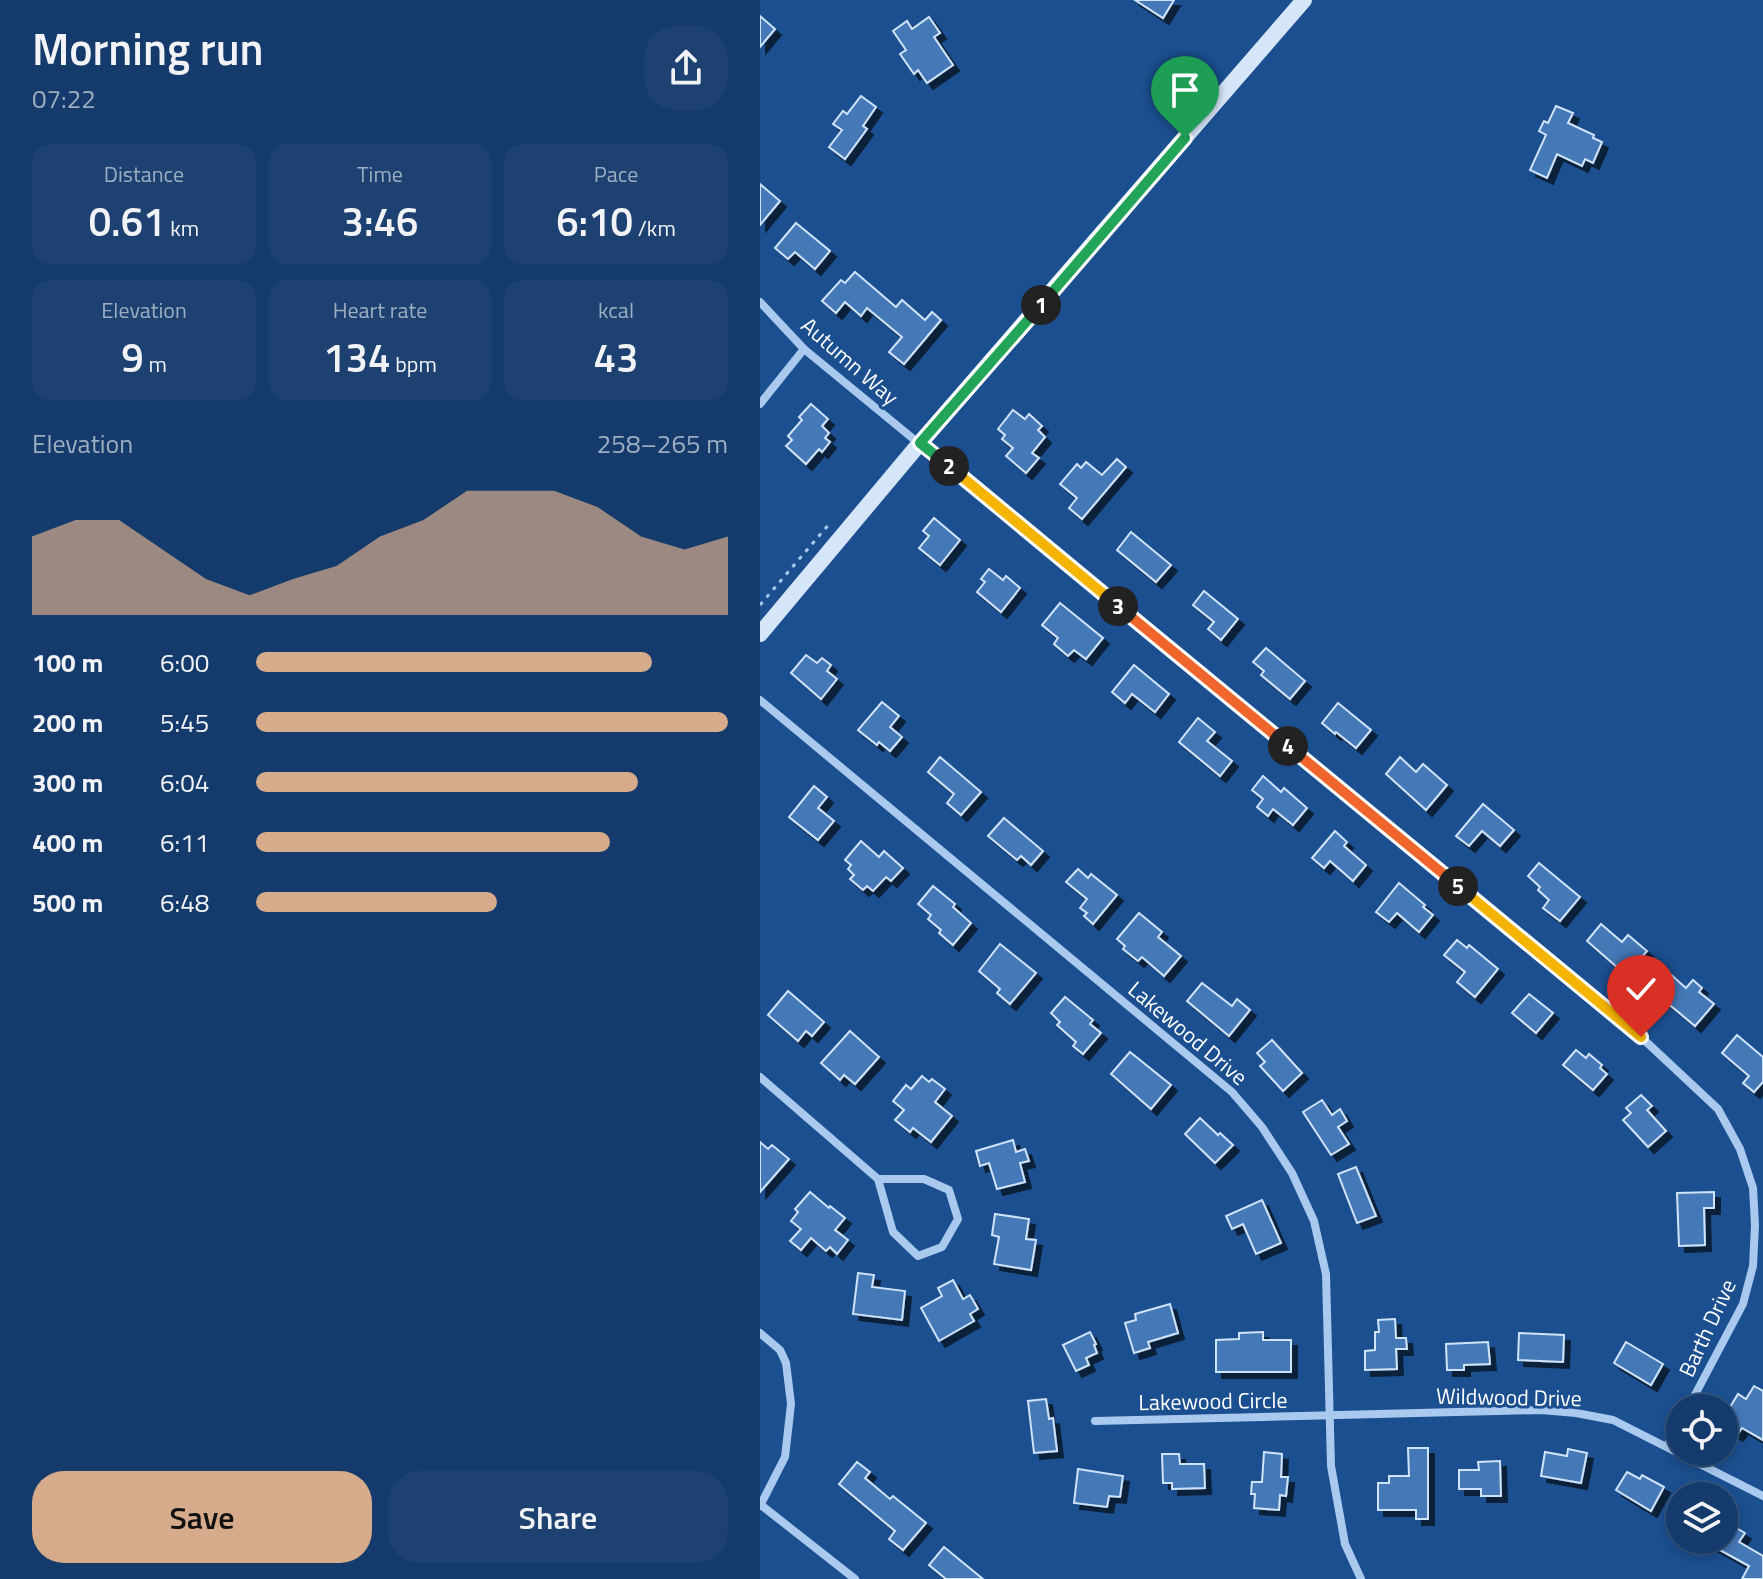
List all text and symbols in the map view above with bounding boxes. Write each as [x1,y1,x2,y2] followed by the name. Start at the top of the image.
[32,15,264,82] text: Morning run
[644,26,728,110] button: share
[1151,56,1219,138] pin
[1163,68,1207,112] icon: arrive
[32,79,96,118] text: 07:22
[104,157,184,191] text: Distance
[357,157,403,191] text: Time
[594,157,638,191] text: Pace
[89,191,165,252] text: 0.61
[342,191,418,252] text: 3:46
[556,191,633,252] text: 6:10
[165,211,199,245] text: km
[633,211,676,245] text: /km
[1021,285,1061,325] pin: 1
[1035,288,1047,322] text: 1
[101,293,187,327] text: Elevation
[333,293,427,327] text: Heart rate
[598,293,634,327] text: kcal
[794,309,907,413] street label: Autumn Way
[121,327,144,388] text: 9
[323,327,390,388] text: 134
[594,327,638,388] text: 43
[144,347,167,381] text: m
[390,347,437,381] text: bpm
[32,424,133,463] text: Elevation
[597,424,728,463] text: 258–265 m
[929,446,969,486] pin: 2
[943,449,955,483] text: 2
[1098,586,1138,626] pin: 3
[1112,589,1124,623] text: 3
[32,643,103,682] text: 100 m
[160,643,209,682] text: 6:00
[32,703,103,742] text: 200 m
[160,703,209,742] text: 5:45
[1268,726,1308,766] pin: 4
[1282,729,1294,763] text: 4
[32,763,103,802] text: 300 m
[160,763,209,802] text: 6:04
[32,823,103,862] text: 400 m
[160,823,209,862] text: 6:11
[1438,866,1478,906] pin: 5
[1452,869,1464,903] text: 5
[32,883,103,922] text: 500 m
[160,883,209,922] text: 6:48
[1607,955,1675,1037] pin
[1619,967,1663,1011] icon: check
[1121,973,1255,1093] street label: Lakewood Drive
[1669,1273,1745,1383] street label: Barth Drive
[1436,1379,1582,1415] street label: Wildwood Drive
[1138,1383,1288,1419] street label: Lakewood Circle
[1666,1394,1738,1554] map controls
[1666,1394,1738,1466] button: locate
[32,1471,372,1563] button: Save
[388,1471,728,1563] button: Share
[1666,1482,1738,1554] button: layers

